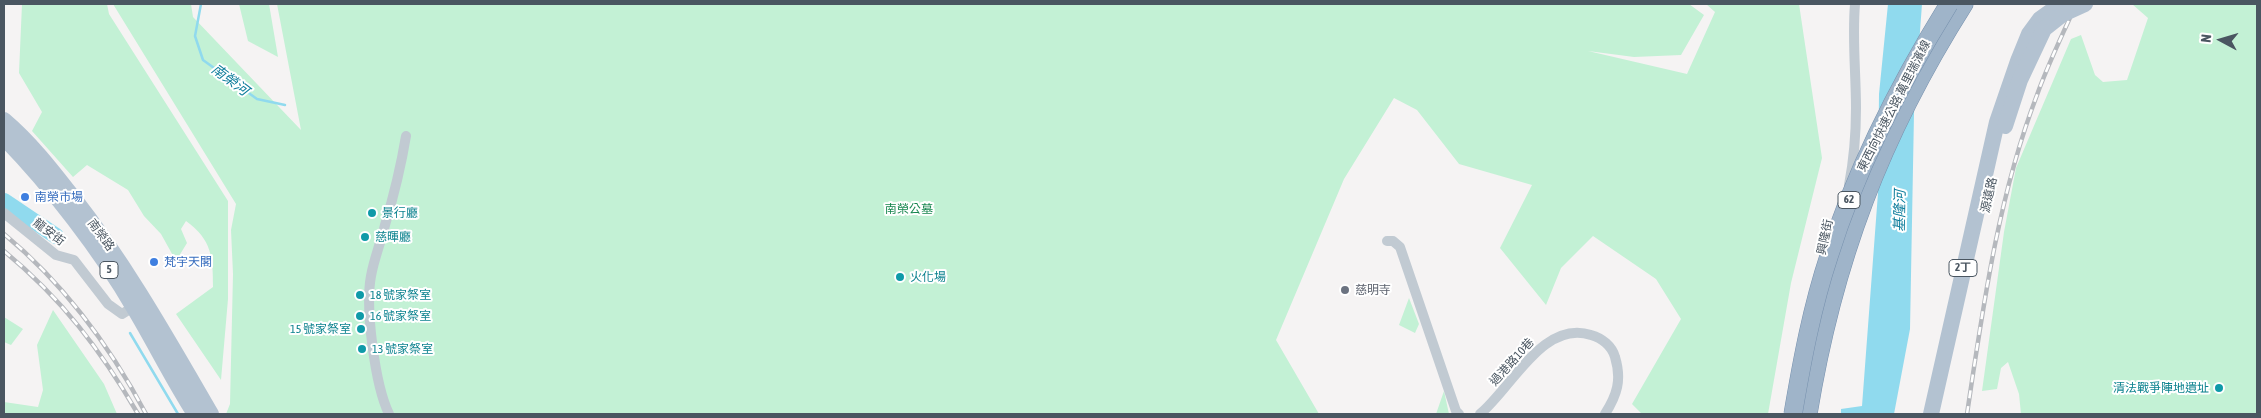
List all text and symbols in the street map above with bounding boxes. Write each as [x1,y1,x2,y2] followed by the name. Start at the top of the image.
[2196,15,2246,65] north arrow
[2198,33,2214,43] text: N
[1855,38,1933,174] street label: 東西向快速公路 萬里瑞濱線
[208,61,252,99] water label: 南榮河
[1978,176,2000,214] street label: 源遠路
[35,190,83,204] place label: 南榮市場
[1891,190,1909,232] water label: 基隆河
[19,191,31,203] marker: 南榮市場
[1838,192,1860,208] road number: 62
[885,202,933,216] park label: 南榮公墓
[382,206,418,220] place label: 景行廳
[366,207,378,219] marker: 景行廳
[30,215,68,249] street label: 龍安街
[85,216,117,254] street label: 南榮路
[1814,218,1836,256] street label: 興隆街
[375,230,411,244] place label: 慈暉廳
[359,231,371,243] marker: 慈暉廳
[164,255,212,269] place label: 梵宇天閣
[148,256,160,268] marker: 梵宇天閣
[1949,260,1977,276] road number: 2丁
[100,262,118,278] road number: 5
[910,270,946,284] place label: 火化場
[894,271,906,283] marker: 火化場
[1355,283,1391,297] place label: 慈明寺
[1339,284,1351,296] marker: 慈明寺
[370,288,431,302] place label: 18 號家祭室
[354,289,366,301] marker: 18 號家祭室
[370,309,431,323] place label: 16 號家祭室
[354,310,366,322] marker: 16 號家祭室
[290,322,351,336] place label: 15 號家祭室
[355,323,367,335] marker: 15 號家祭室
[1487,335,1537,389] street label: 過港路10巷
[372,342,433,356] place label: 13 號家祭室
[356,343,368,355] marker: 13 號家祭室
[2113,381,2209,395] place label: 清法戰爭陣地遺址
[2213,382,2225,394] marker: 清法戰爭陣地遺址

